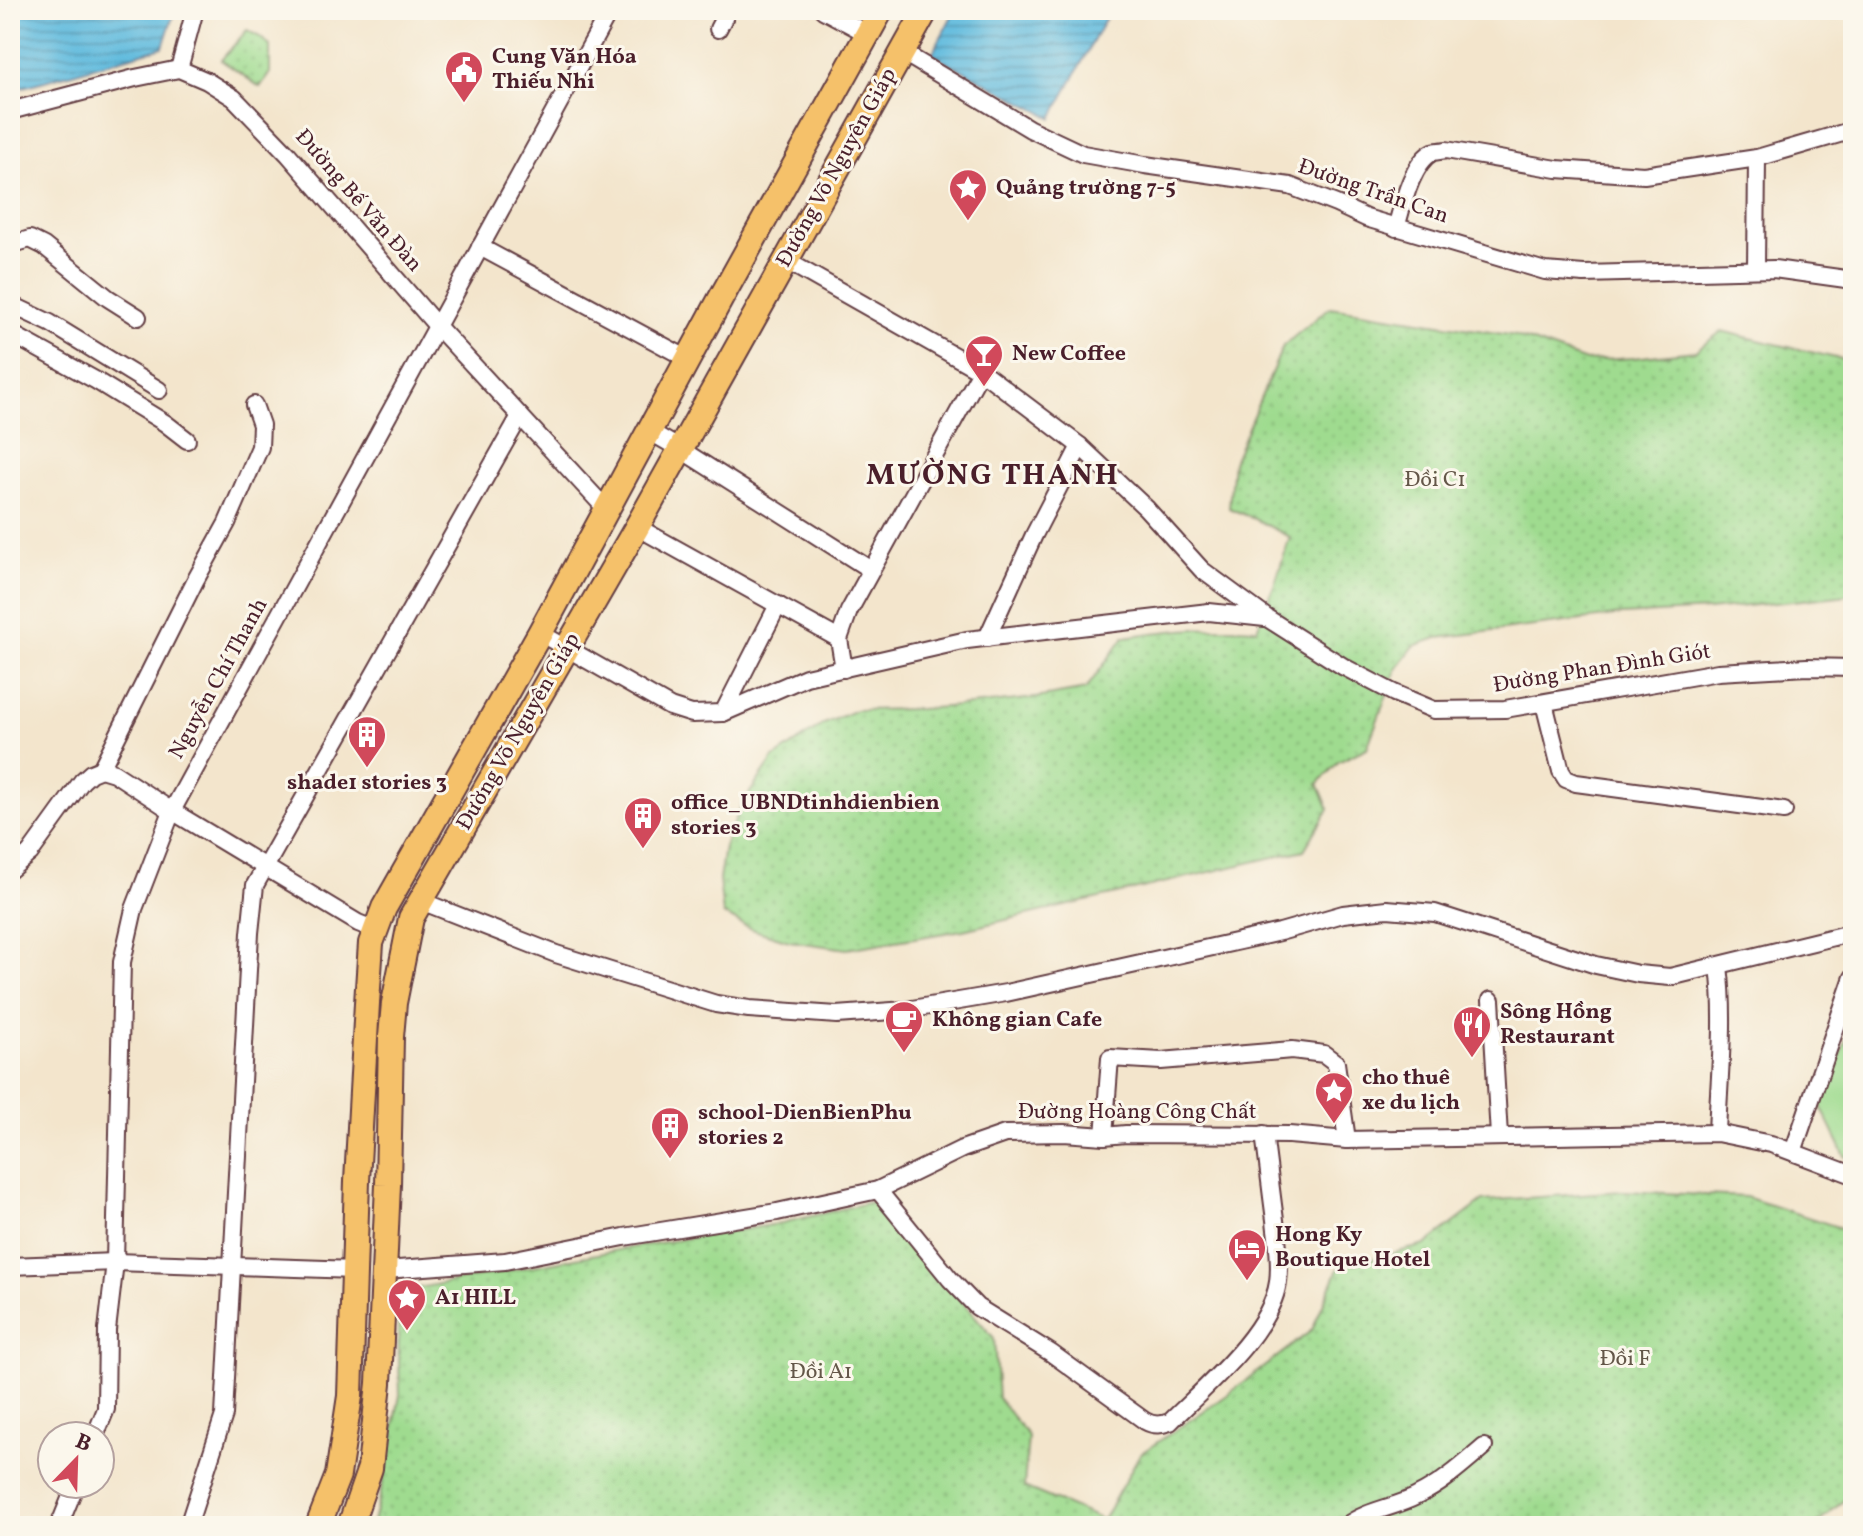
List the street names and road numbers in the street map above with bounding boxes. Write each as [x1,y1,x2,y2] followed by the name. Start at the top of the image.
[769,63,905,273] street label: Đường Võ Nguyên Giáp
[287,123,429,279] street label: Đường Bế Văn Đàn
[1293,152,1453,232] street label: Đường Trần Can
[162,593,276,765] street label: Nguyễn Chí Thanh
[450,627,588,837] street label: Đường Võ Nguyên Giáp
[1491,636,1713,702] street label: Đường Phan Đình Giót
[1018,1097,1257,1128] street label: Đường Hoàng Công Chất

